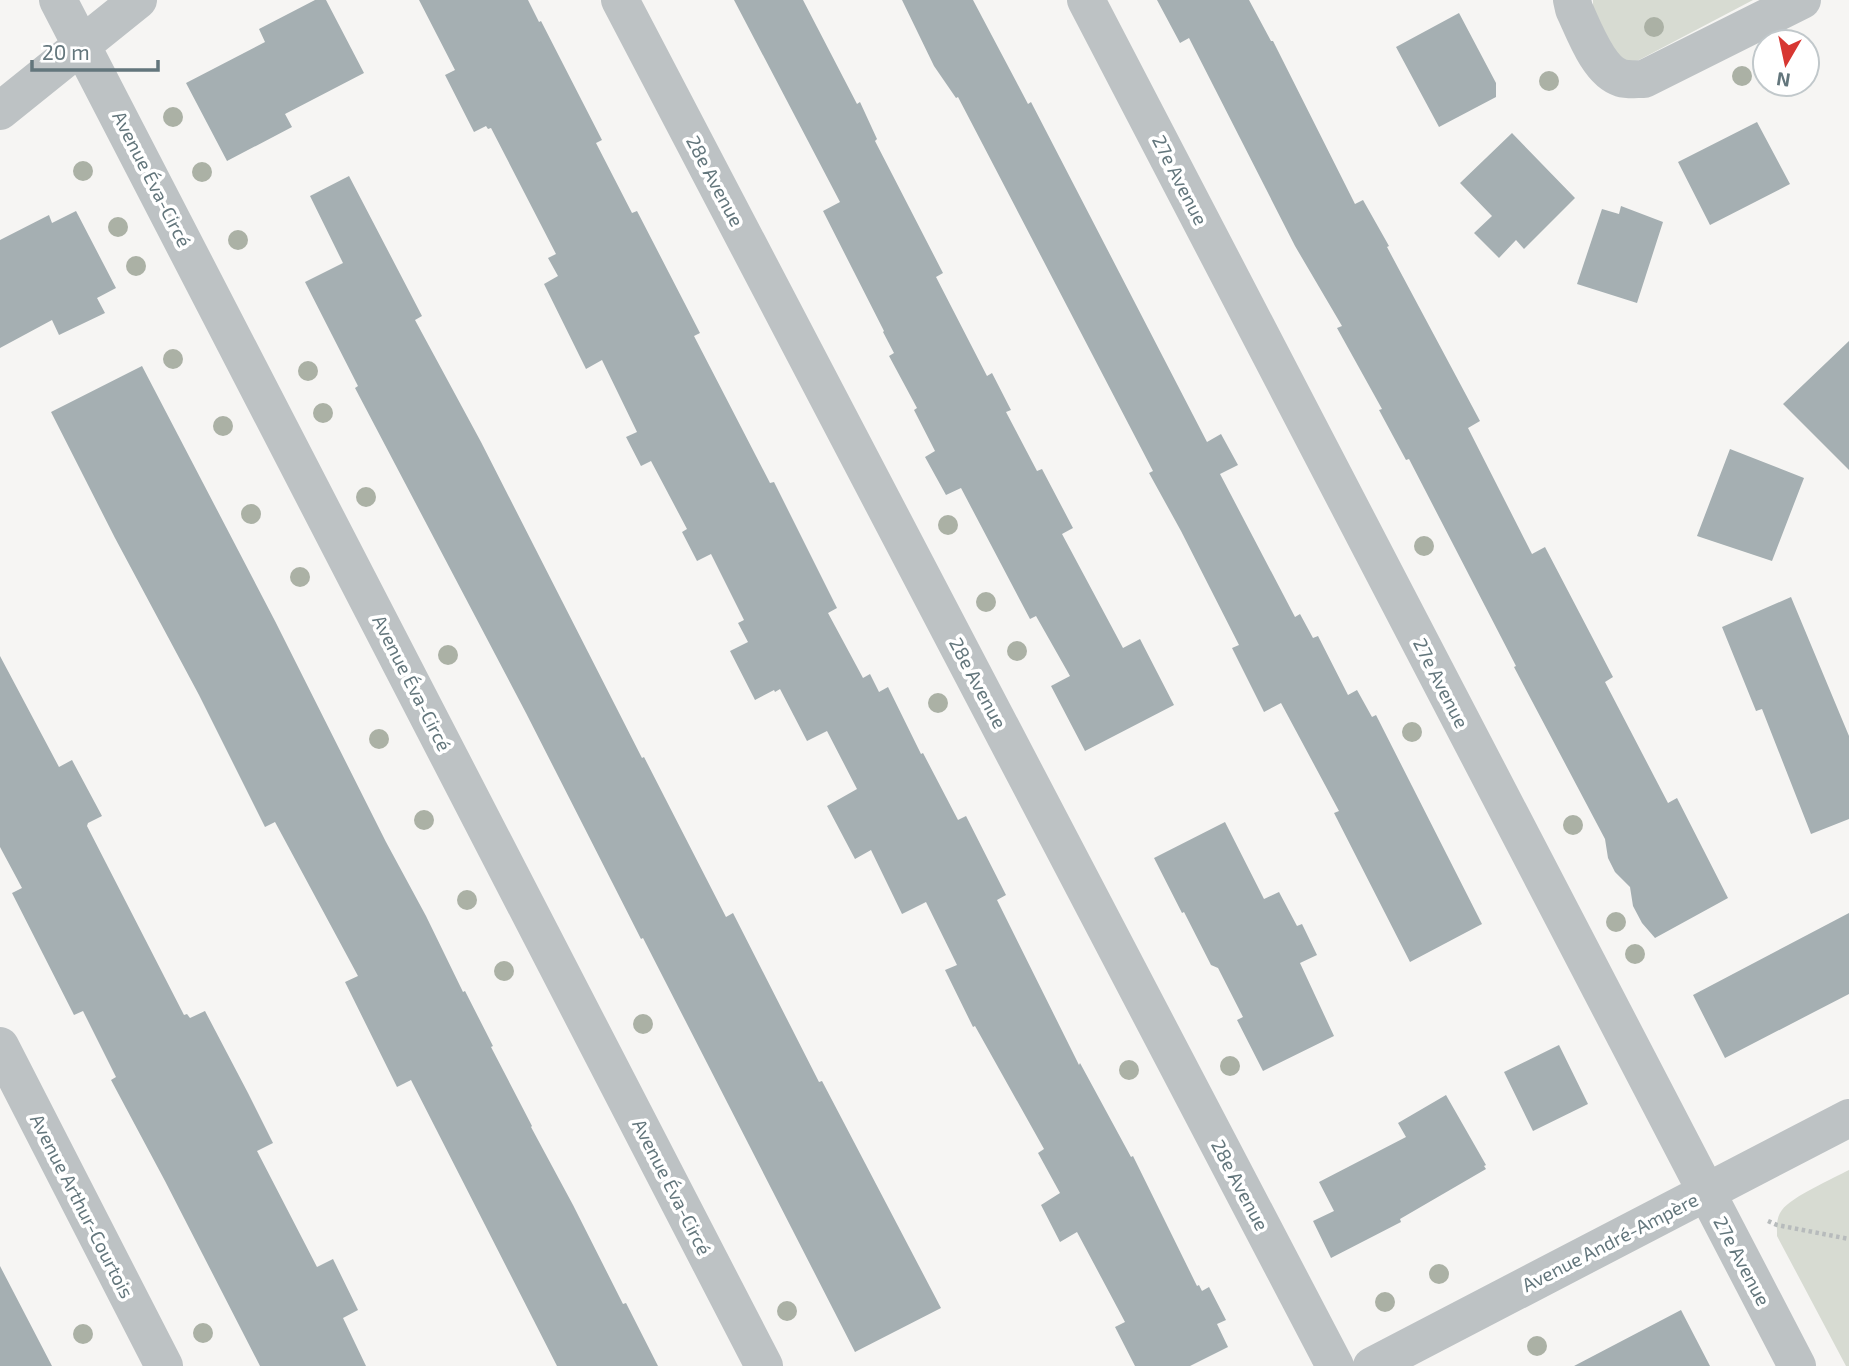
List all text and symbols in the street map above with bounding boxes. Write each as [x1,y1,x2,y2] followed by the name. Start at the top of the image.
[32,28,158,72] scale bar
[1751,28,1821,98] north arrow
[42,39,90,64] text: 20 m
[1775,68,1792,93] text: N
[108,107,197,251] street label: Avenue Éva-Circé
[682,131,749,230] street label: 28e Avenue
[1148,131,1213,229] street label: 27e Avenue
[368,611,457,755] street label: Avenue Éva-Circé
[945,633,1012,732] street label: 28e Avenue
[1409,634,1474,732] street label: 27e Avenue
[26,1110,139,1302] street label: Avenue Arthur-Courtois
[628,1115,717,1259] street label: Avenue Éva-Circé
[1207,1135,1274,1234] street label: 28e Avenue
[1518,1187,1702,1296] street label: Avenue André-Ampère
[1709,1212,1776,1309] street label: 27e Avenue

